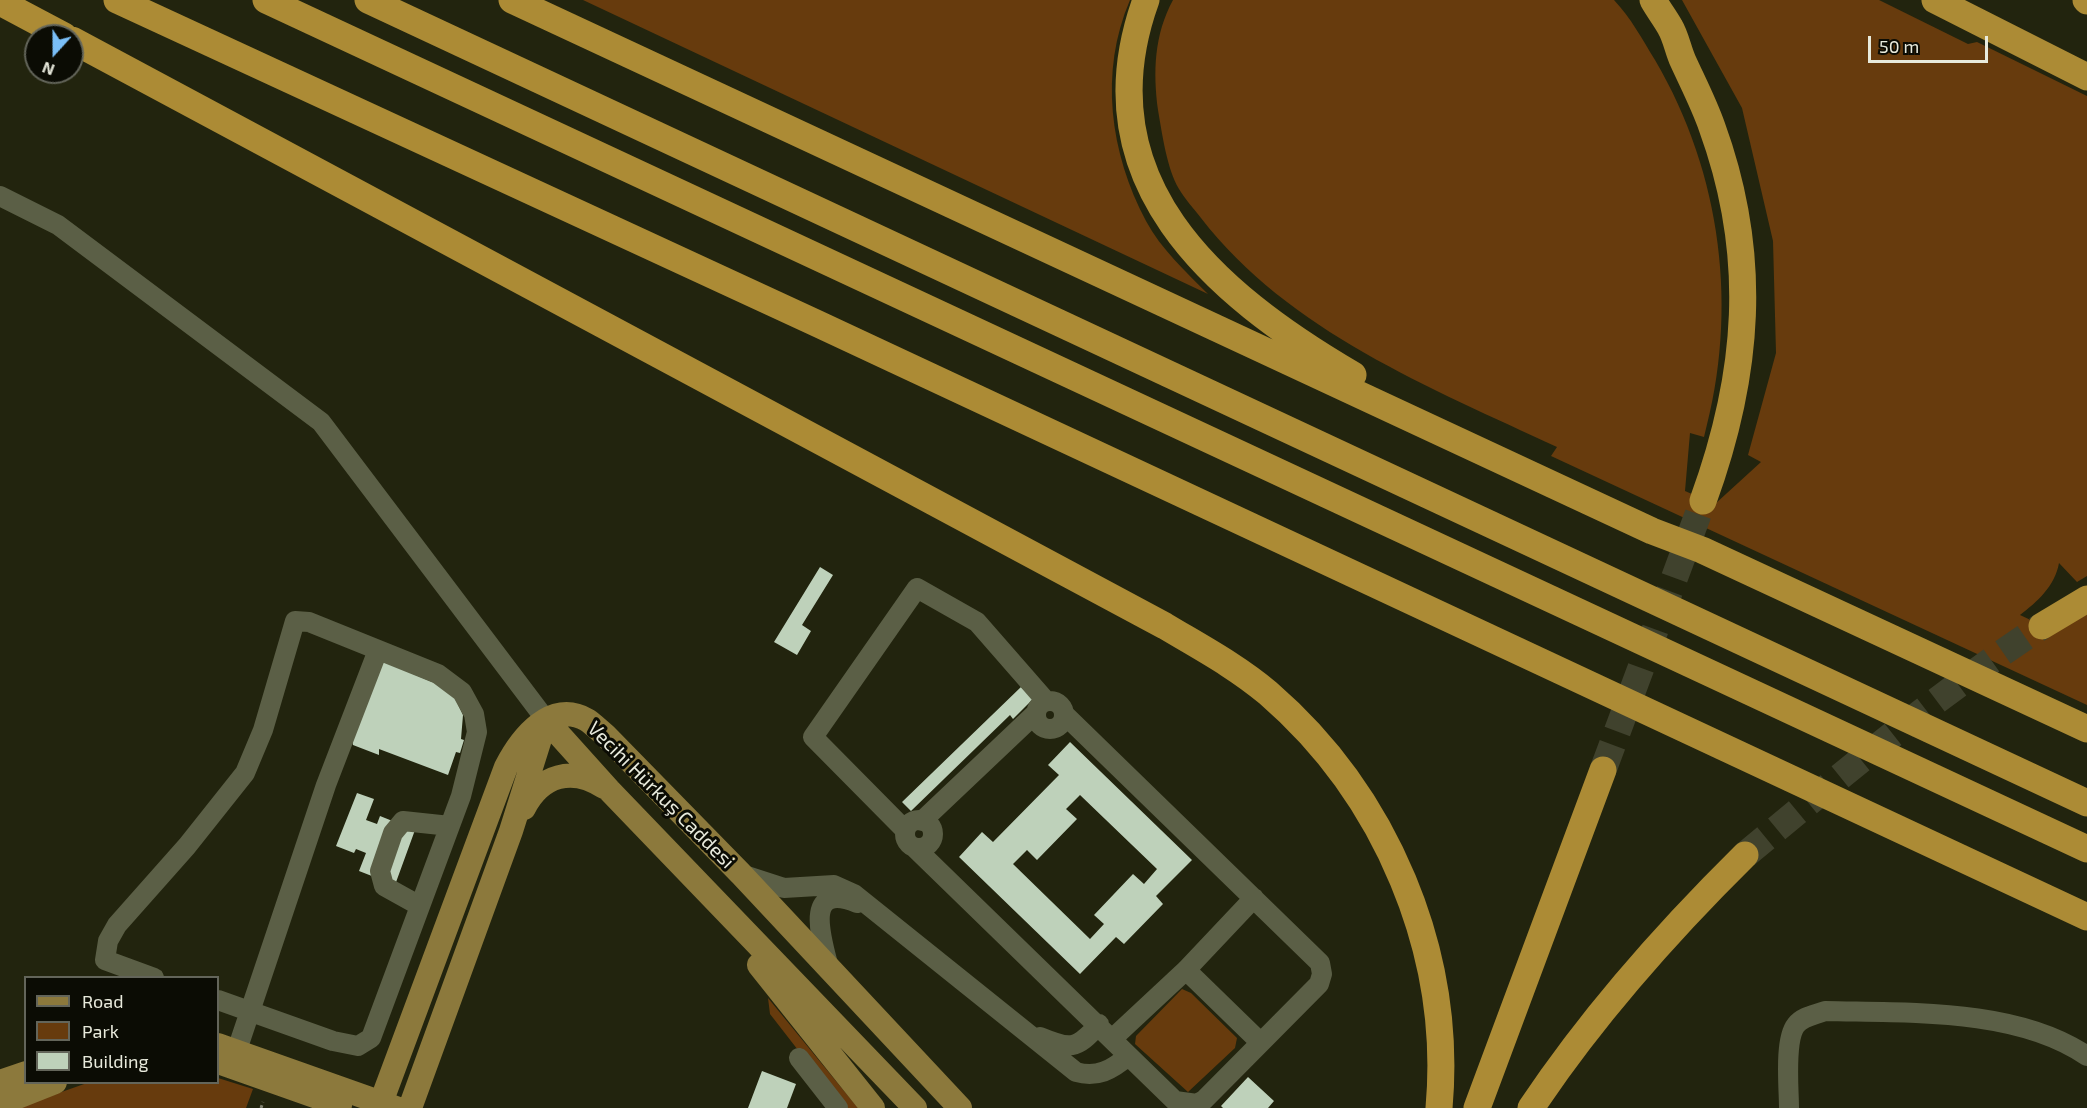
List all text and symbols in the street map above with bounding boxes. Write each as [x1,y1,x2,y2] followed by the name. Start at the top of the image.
[24,24,84,84] north arrow
[1871,24,1991,62] scale bar
[1879,35,1919,57] text: 50 m
[39,58,57,80] text: N
[582,716,740,874] street label: Vecihi Hürkuş Caddesi
[24,976,219,1084] legend
[82,990,123,1012] text: Road
[82,1020,119,1042] text: Park
[82,1050,149,1072] text: Building

